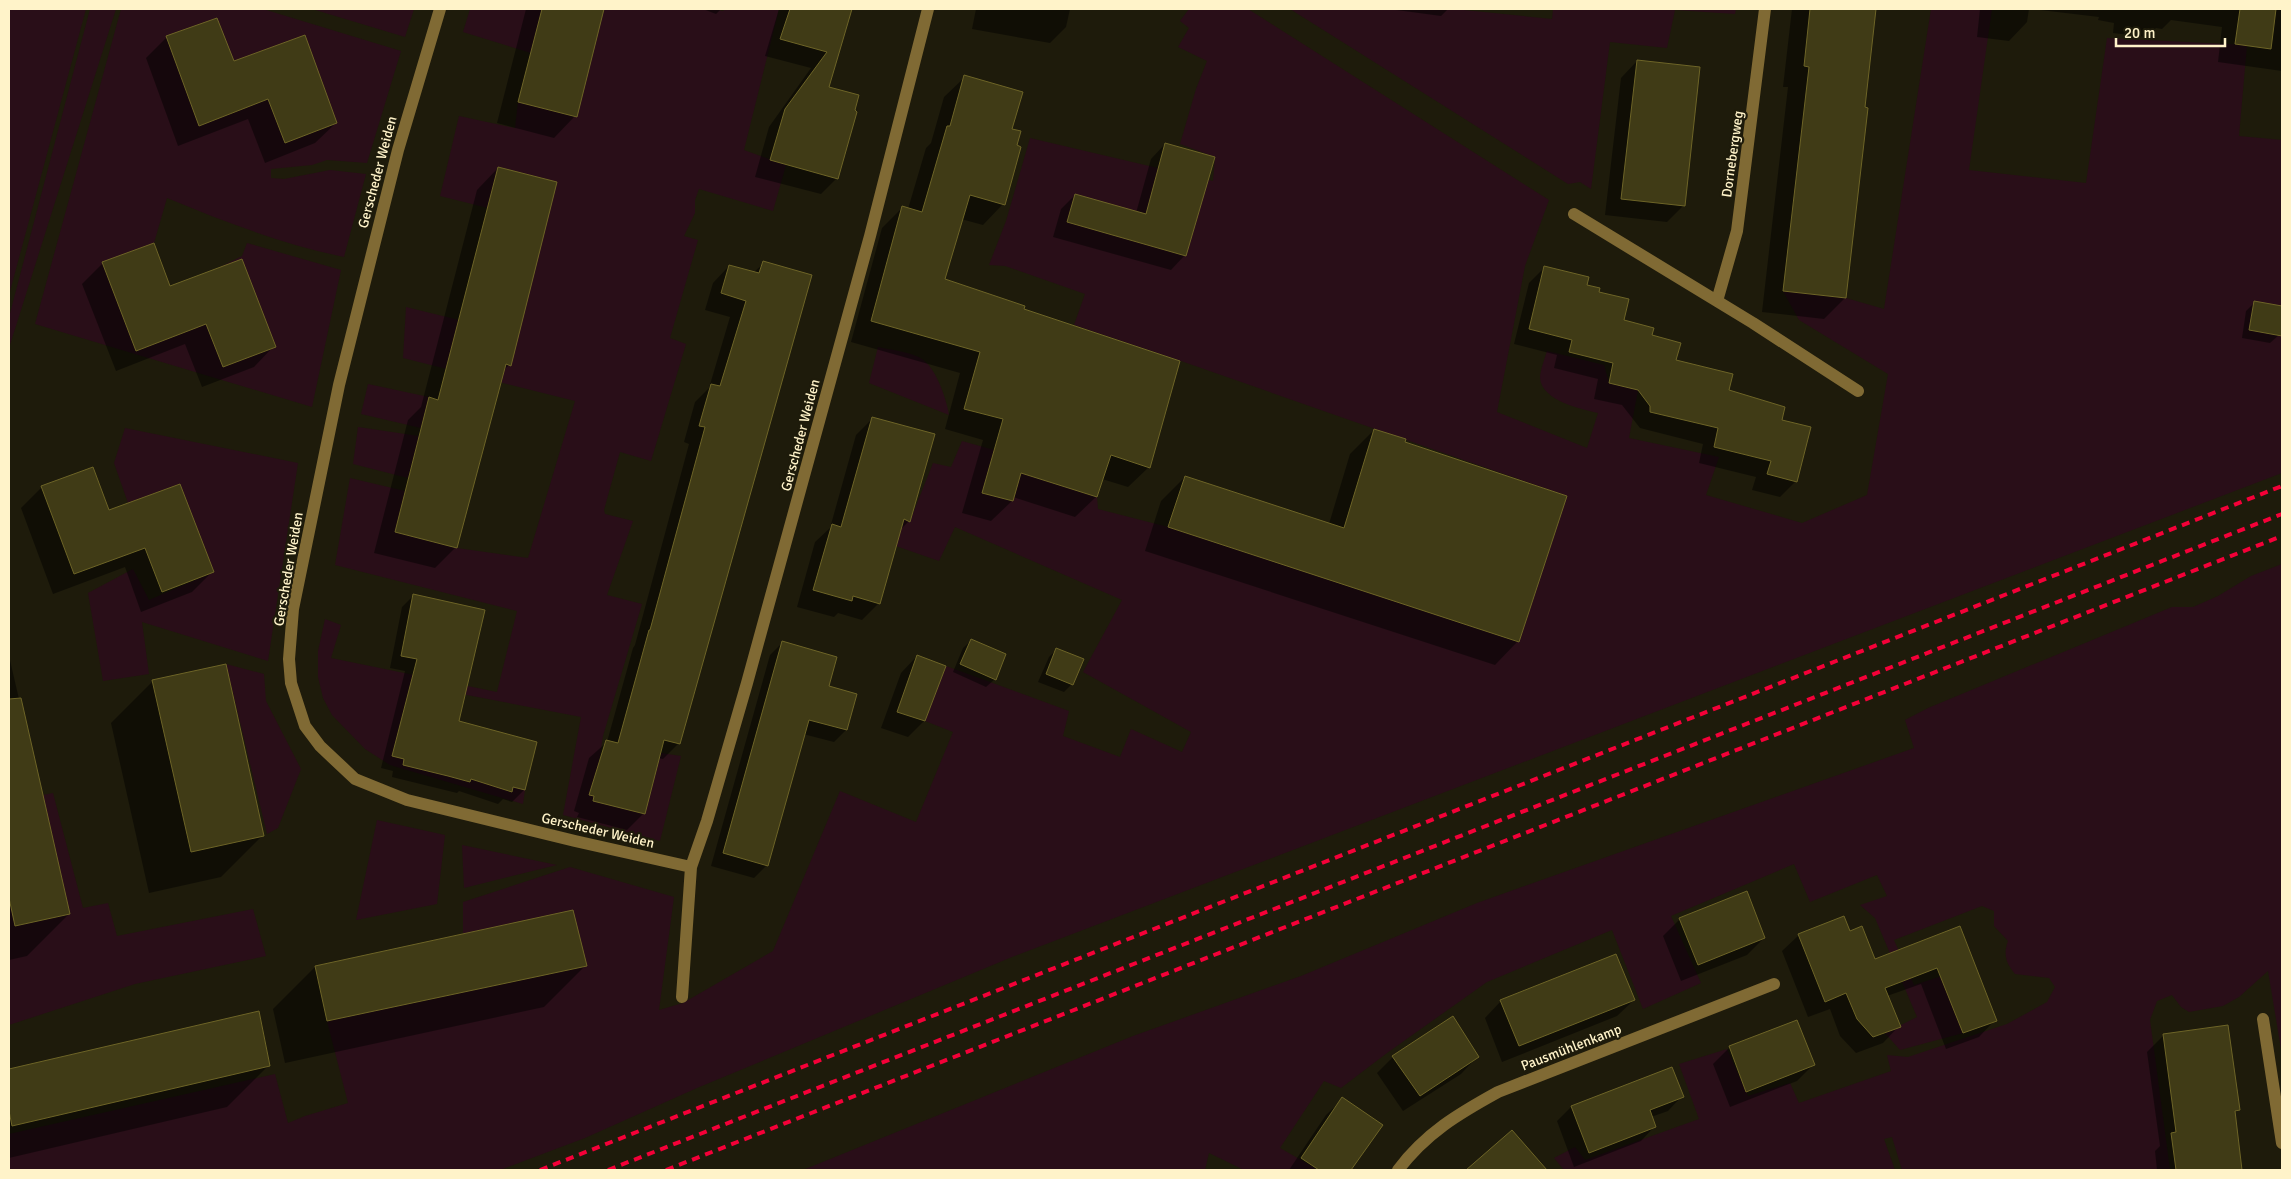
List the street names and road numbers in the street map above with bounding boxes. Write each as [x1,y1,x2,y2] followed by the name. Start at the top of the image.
[1718,110,1747,198] street label: Dornebergweg
[354,114,401,230] street label: Gerscheder Weiden
[777,377,824,493] street label: Gerscheder Weiden
[270,511,307,627] street label: Gerscheder Weiden
[540,809,656,852] street label: Gerscheder Weiden
[1519,1020,1624,1074] street label: Pausmühlenkamp

